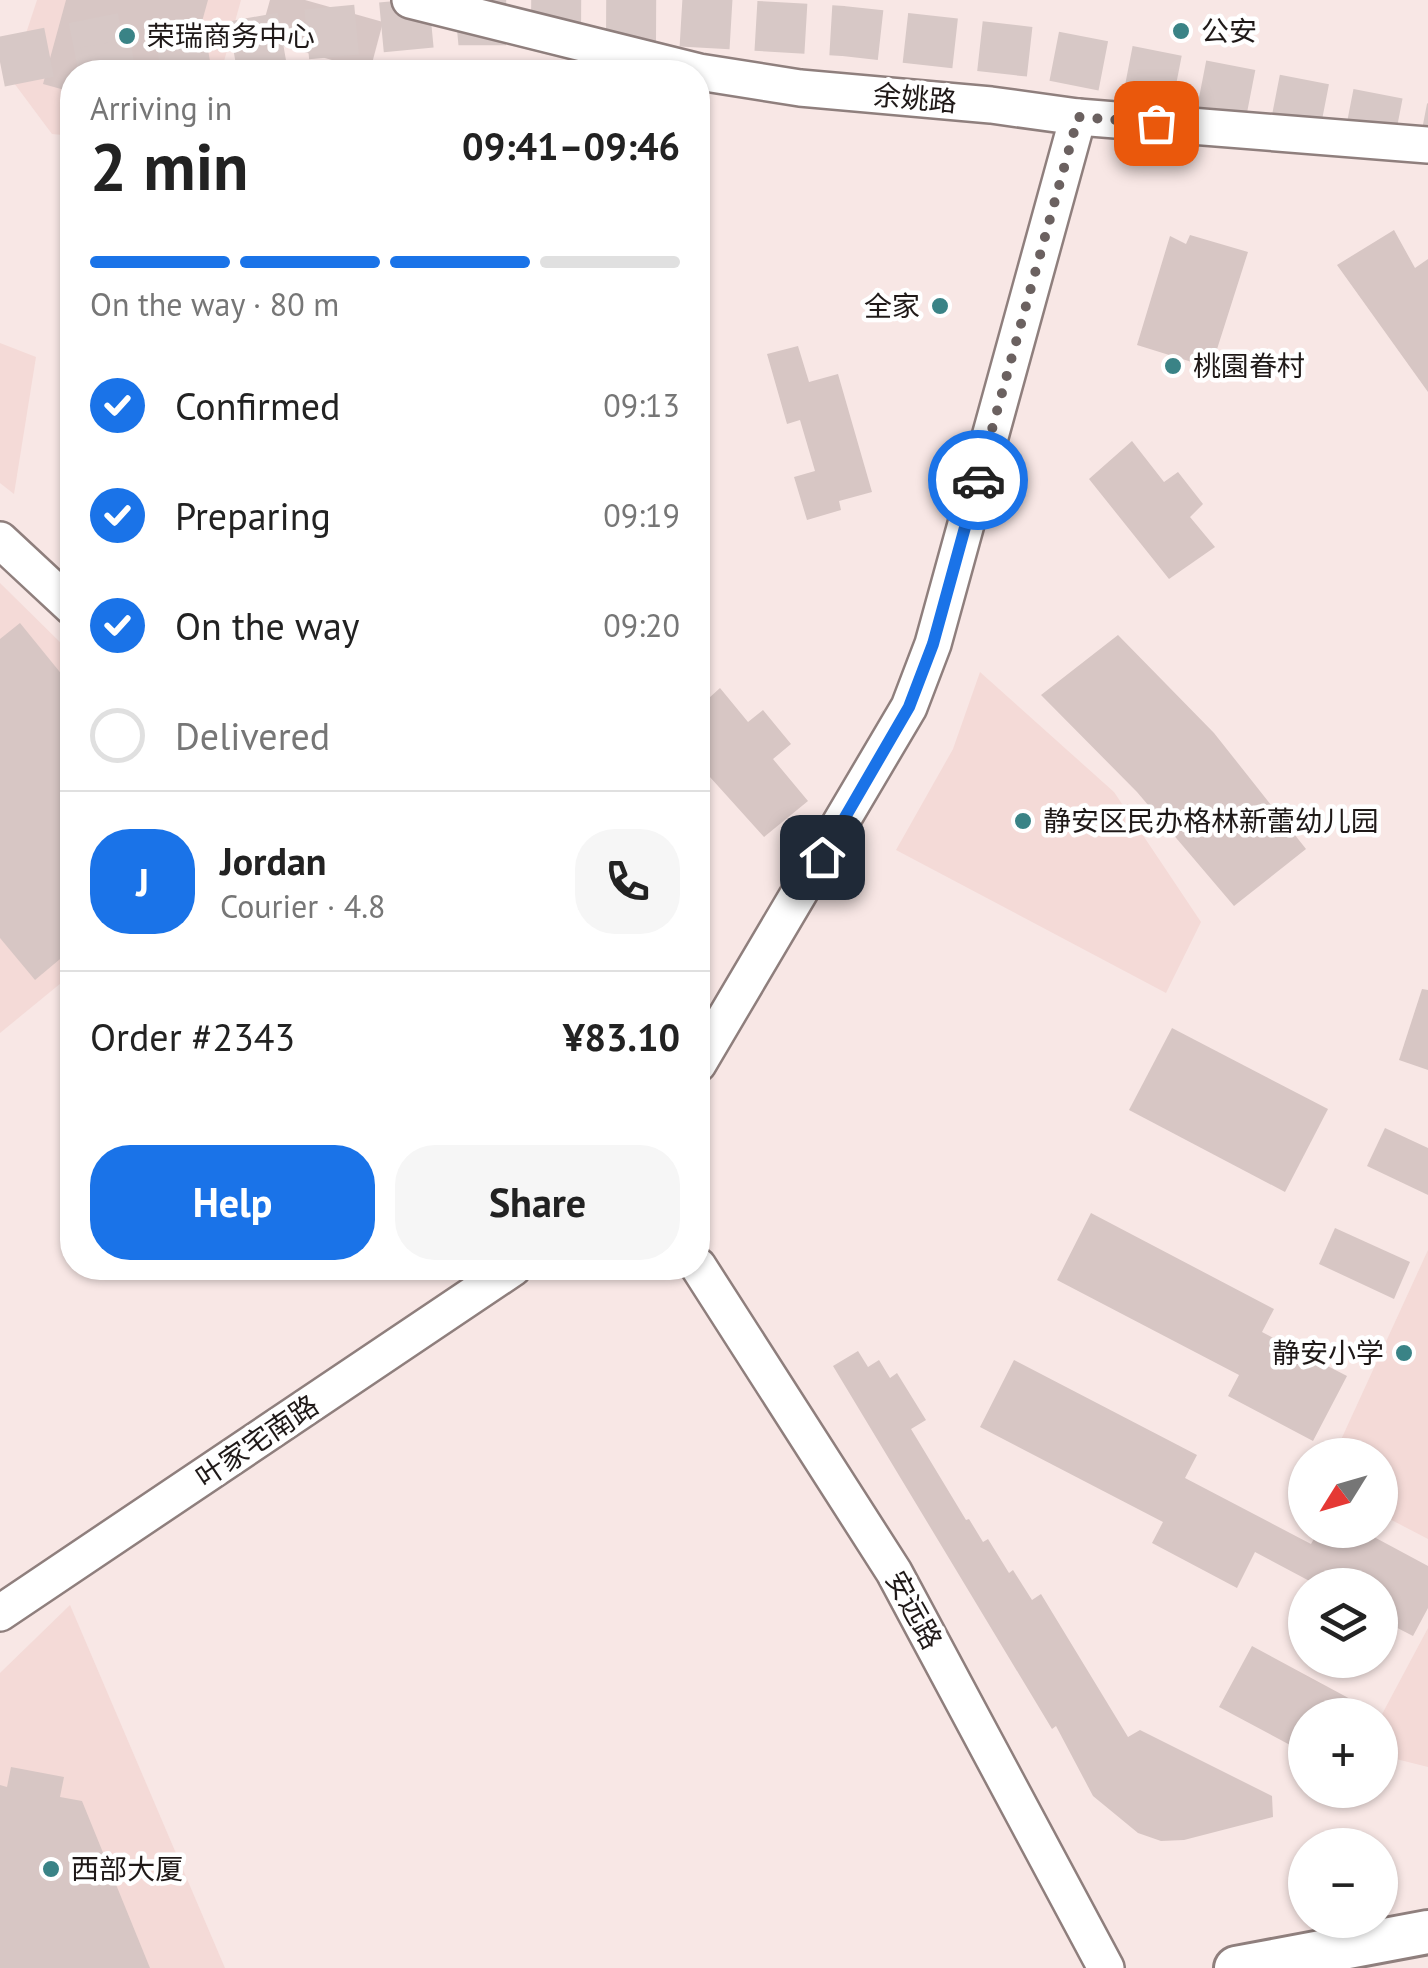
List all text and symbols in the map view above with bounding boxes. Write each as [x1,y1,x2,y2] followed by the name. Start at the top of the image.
[1201,12,1257,49] place label: 公安
[147,17,315,54] place label: 荣瑞商务中心
[1170,20,1192,42] marker: 公安
[116,25,138,47] marker: 荣瑞商务中心
[872,75,959,120] street label: 余姚路
[1114,81,1199,166] pin
[90,87,232,129] text: Arriving in
[1129,96,1184,151] icon: bag
[462,121,680,170] text: 09:41–09:46
[90,124,249,208] text: 2 min
[90,283,339,325] text: On the way · 80 m
[864,287,920,324] place label: 全家
[929,295,951,317] marker: 全家
[1193,347,1305,384] place label: 桃園眷村
[1162,355,1184,377] marker: 桃園眷村
[90,378,145,433] icon: check
[175,381,341,430] text: Confirmed
[603,384,680,426] text: 09:13
[928,430,1028,530] courier
[951,453,1006,508] icon: car
[90,488,145,543] icon: check
[175,491,331,540] text: Preparing
[603,494,680,536] text: 09:19
[90,598,145,653] icon: check
[175,601,360,650] text: On the way
[603,604,680,646] text: 09:20
[175,711,330,760] text: Delivered
[1043,802,1379,839] place label: 静安区民办格林新蕾幼儿园
[1012,810,1034,832] marker: 静安区民办格林新蕾幼儿园
[780,815,865,900] pin
[575,829,680,934] button: phone
[795,830,850,885] icon: home
[220,836,326,885] text: Jordan
[136,857,149,906] text: J
[220,885,386,927] text: Courier · 4.8
[90,1012,295,1061] text: Order #2343
[563,1012,680,1061] text: ¥83.10
[90,1145,375,1260] button: Help
[395,1145,680,1260] button: Share
[1272,1334,1384,1371] place label: 静安小学
[1393,1342,1415,1364] marker: 静安小学
[188,1386,325,1495] street label: 叶家宅南路
[1288,1438,1398,1548] north arrow
[1288,1438,1398,1938] map controls
[878,1564,951,1655] street label: 安远路
[1288,1568,1398,1678] button: layers
[1288,1698,1398,1808] button: +
[1288,1828,1398,1938] button: −
[71,1850,183,1887] place label: 西部大厦
[40,1858,62,1880] marker: 西部大厦

